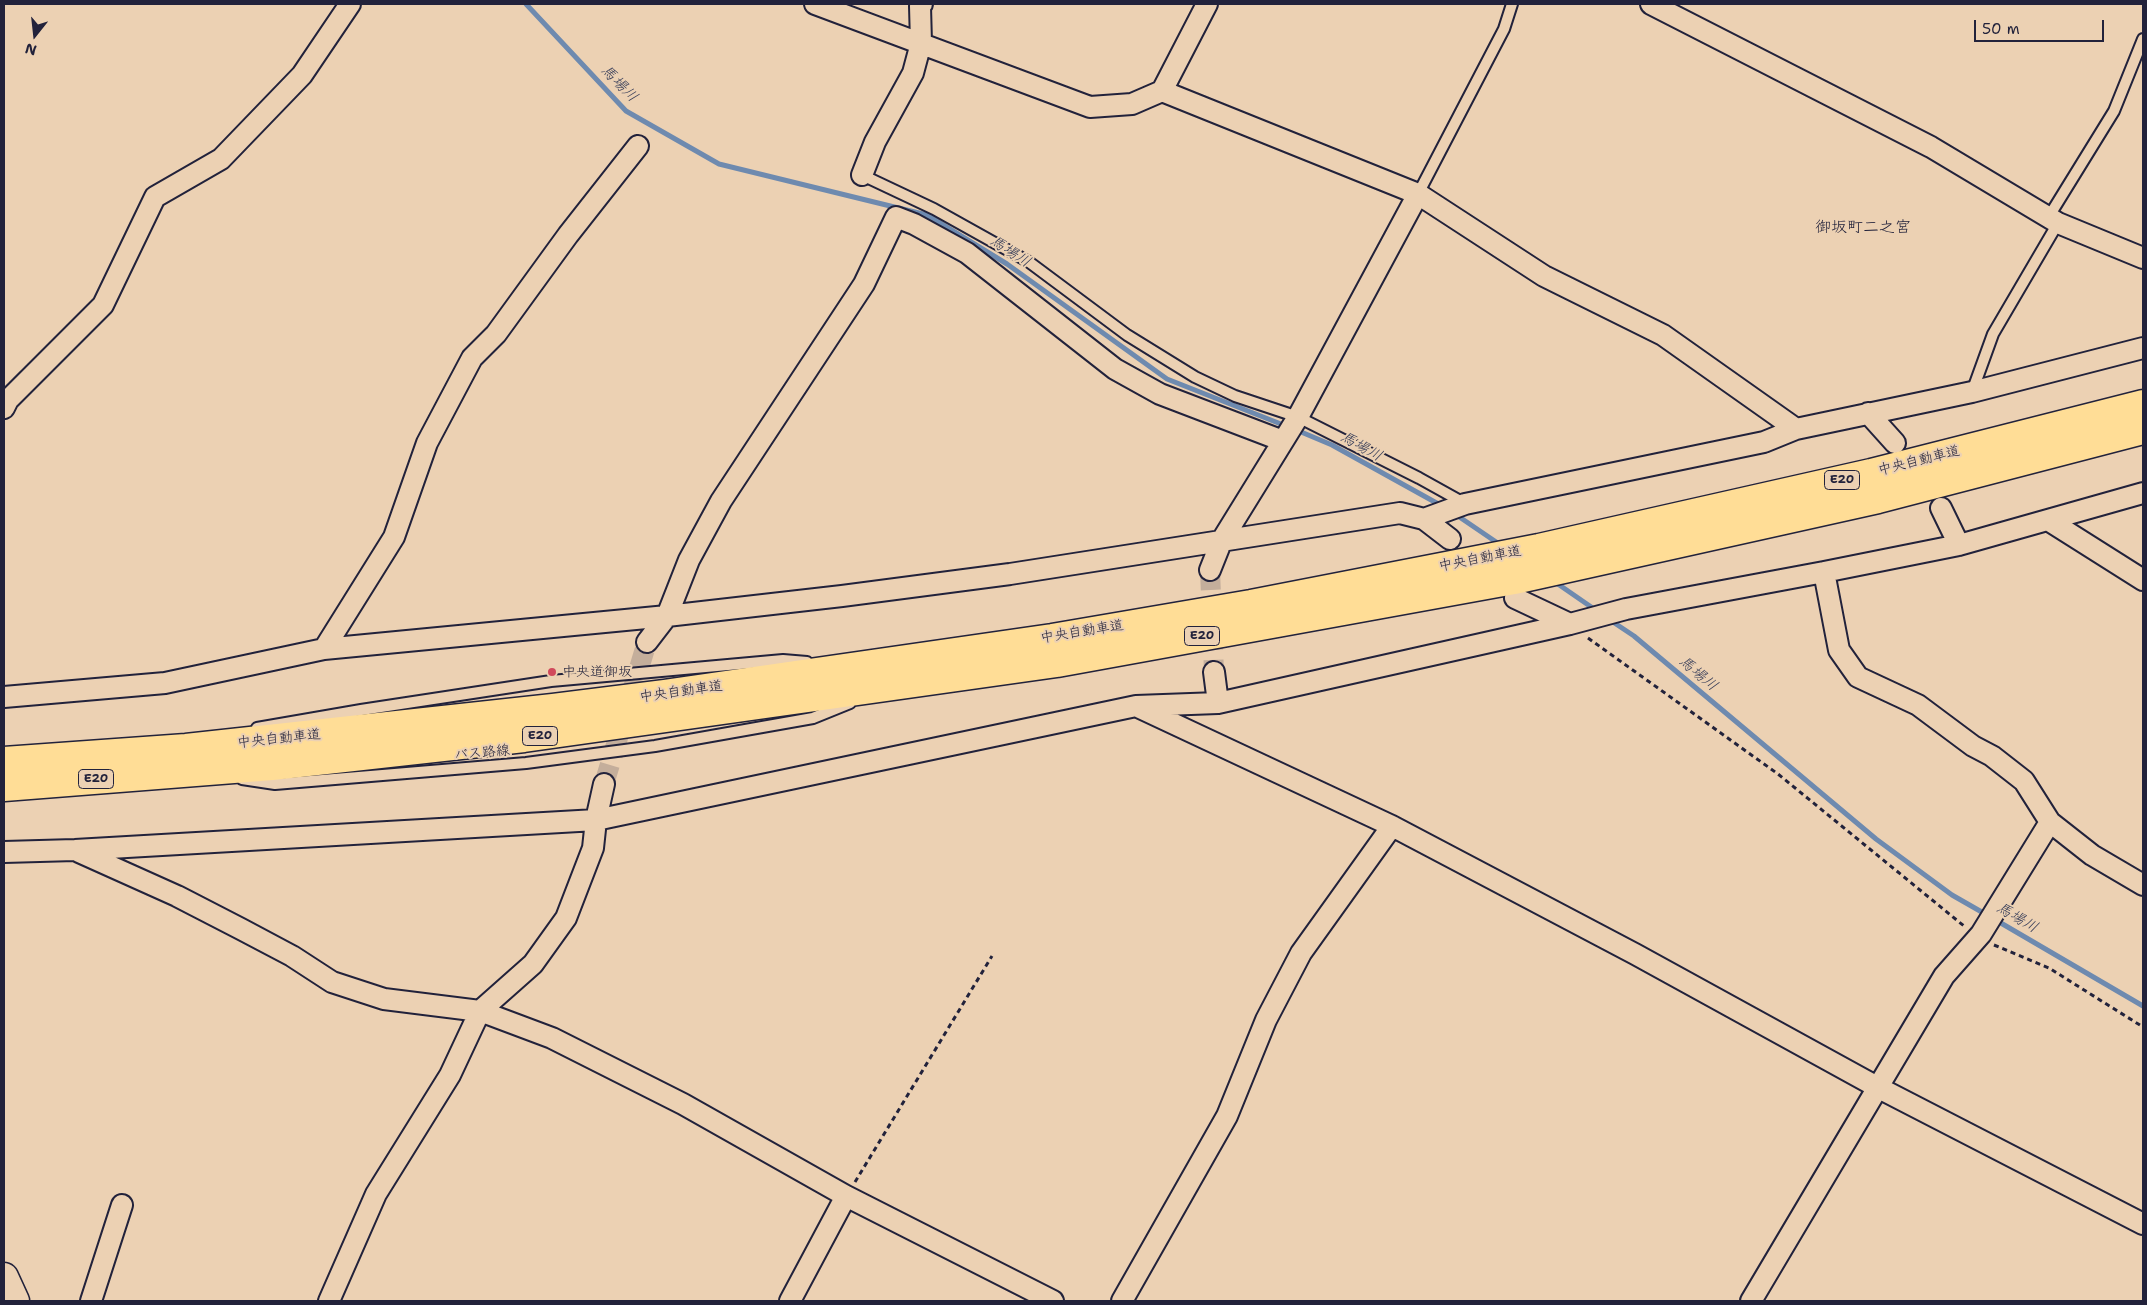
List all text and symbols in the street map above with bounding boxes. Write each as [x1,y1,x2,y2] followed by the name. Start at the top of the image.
[10,10,60,60] north arrow
[1977,10,2107,42] scale bar
[1982,19,2020,39] text: 50 m
[23,39,39,60] text: N
[597,62,641,106] water label: 馬場川
[1815,218,1911,238] district label: 御坂町二之宮
[986,232,1034,272] water label: 馬場川
[1337,428,1385,466] water label: 馬場川
[1876,443,1962,479] street label: 中央自動車道
[1824,470,1860,490] road number: E20
[1437,543,1523,575] street label: 中央自動車道
[1039,617,1125,647] street label: 中央自動車道
[1184,626,1220,646] road number: E20
[1675,653,1721,695] water label: 馬場川
[562,664,632,680] place label: 中央道御坂
[546,666,558,678] marker: 中央道御坂
[638,678,724,706] street label: 中央自動車道
[236,726,322,752] street label: 中央自動車道
[522,726,558,746] road number: E20
[453,742,511,764] street label: バス路線
[78,770,114,789] road number: E20
[1993,899,2041,937] water label: 馬場川

